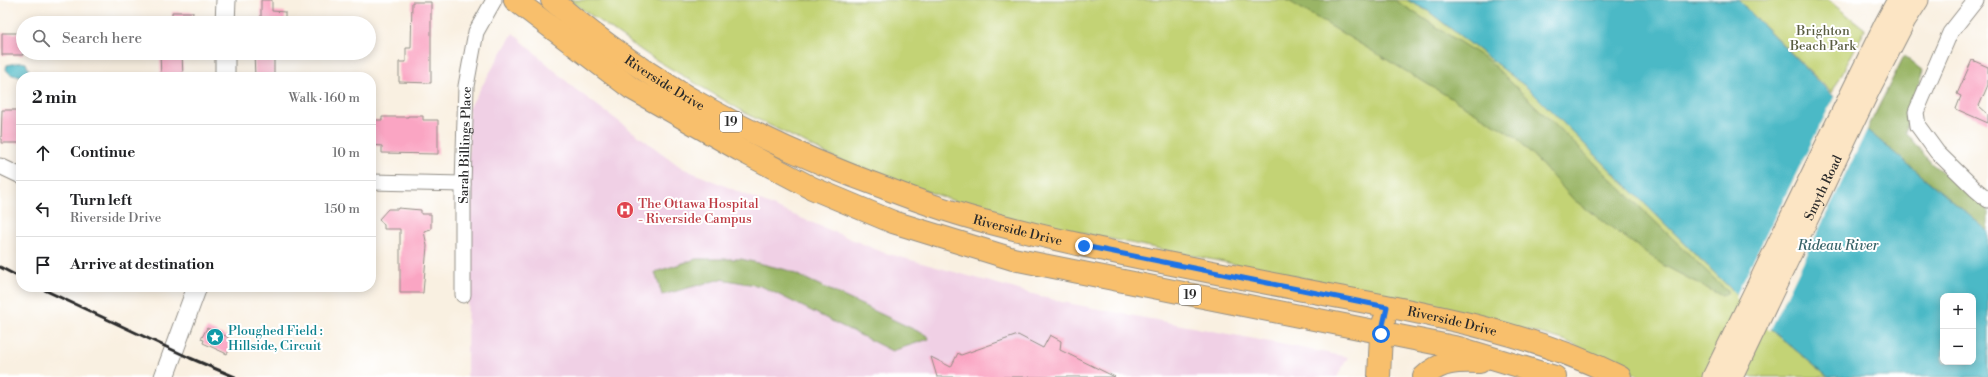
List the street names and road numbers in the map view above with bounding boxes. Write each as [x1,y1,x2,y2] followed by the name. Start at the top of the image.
[621,52,708,114] street label: Riverside Drive
[456,86,475,204] street label: Sarah Billings Place
[720,112,742,132] road number: 19
[1801,152,1846,223] street label: Smyth Road
[971,212,1064,249] street label: Riverside Drive
[1179,285,1201,305] road number: 19
[1406,303,1499,340] street label: Riverside Drive

